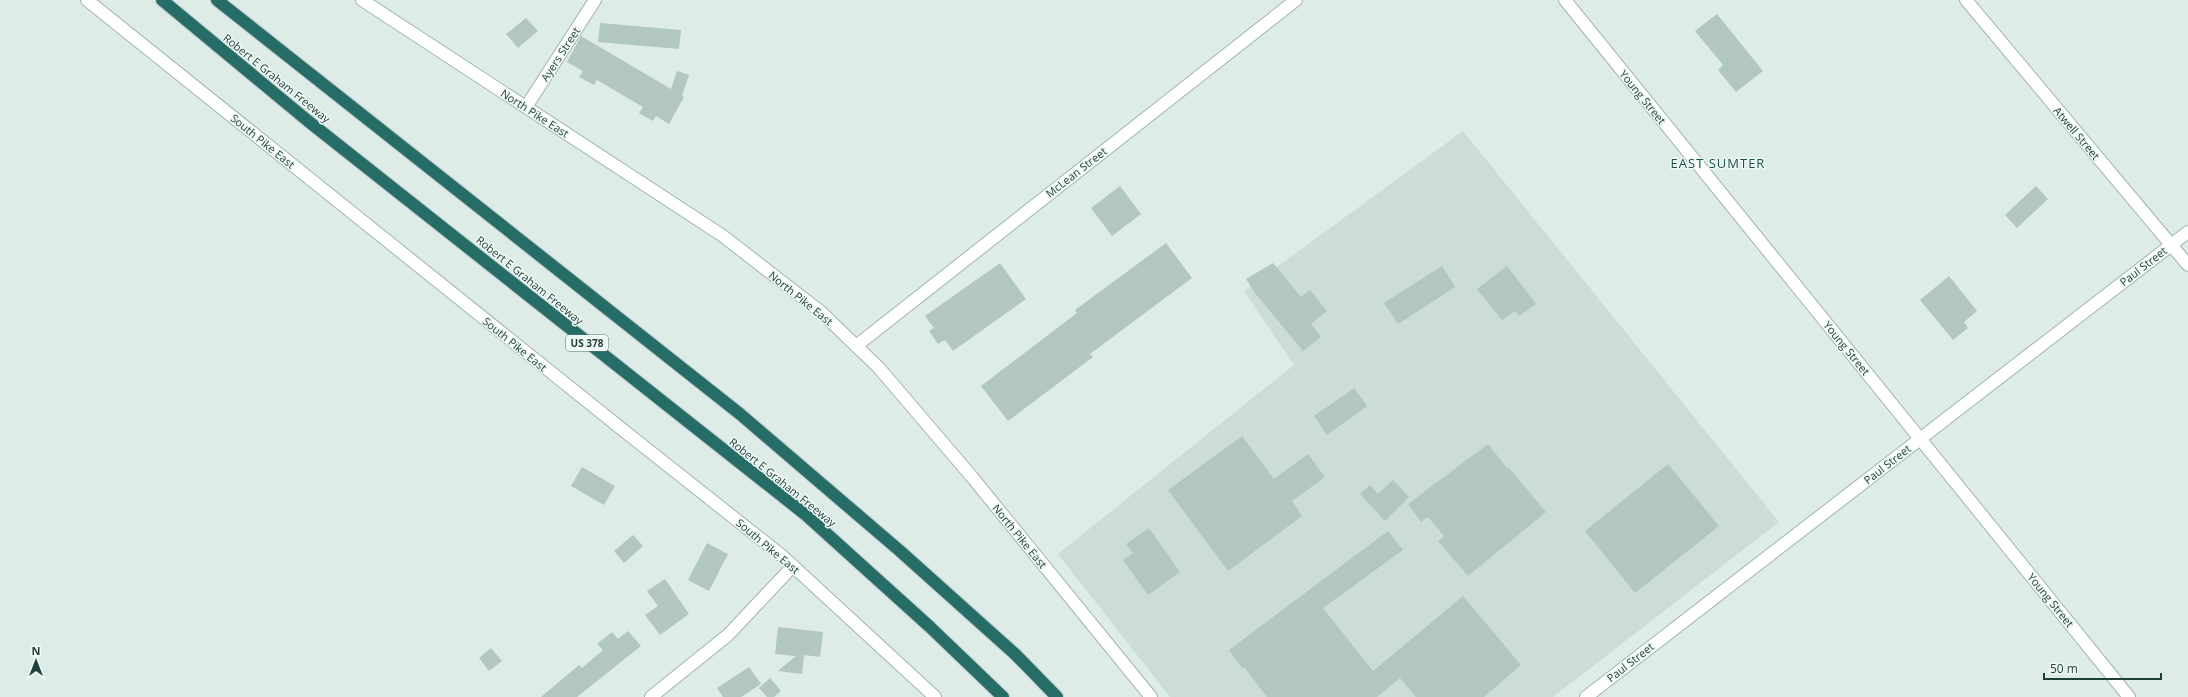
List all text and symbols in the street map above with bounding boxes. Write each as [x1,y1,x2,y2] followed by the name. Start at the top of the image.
[537,24,583,84] street label: Ayers Street
[220,30,334,126] street label: Robert E Graham Freeway
[1616,67,1670,127] street label: Young Street
[498,85,572,141] street label: North Pike East
[2050,103,2104,163] street label: Atwell Street
[228,110,298,172] street label: South Pike East
[1042,143,1110,201] street label: McLean Street
[1671,154,1765,172] district label: EAST SUMTER
[473,232,587,328] street label: Robert E Graham Freeway
[2116,243,2170,289] street label: Paul Street
[766,267,836,329] street label: North Pike East
[480,313,550,375] street label: South Pike East
[1820,318,1874,378] street label: Young Street
[566,335,608,351] road number: US 378
[726,434,840,530] street label: Robert E Graham Freeway
[1860,441,1914,487] street label: Paul Street
[989,501,1051,571] street label: North Pike East
[733,515,803,577] street label: South Pike East
[2024,570,2078,630] street label: Young Street
[1603,639,1657,685] street label: Paul Street
[16,641,56,681] north arrow
[32,643,40,658] text: N
[2044,655,2161,681] scale bar
[2050,660,2078,677] text: 50 m

